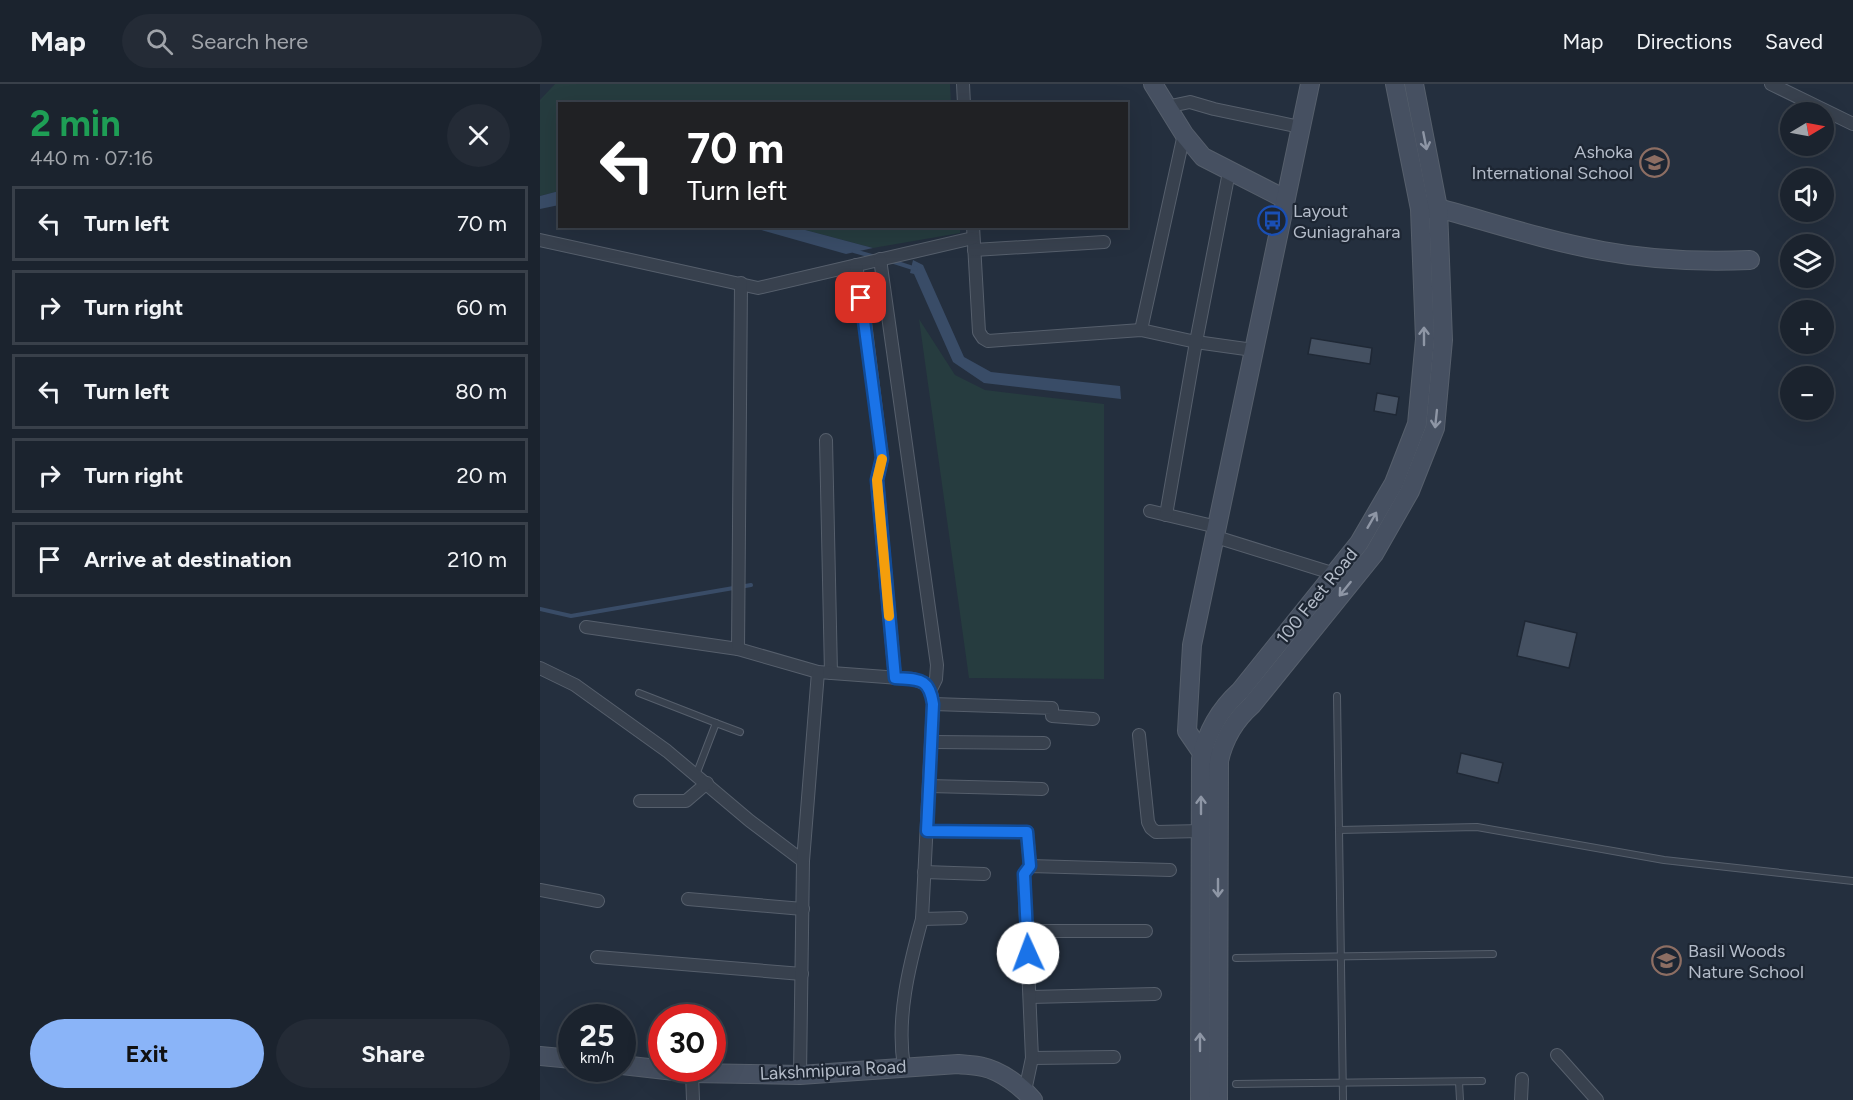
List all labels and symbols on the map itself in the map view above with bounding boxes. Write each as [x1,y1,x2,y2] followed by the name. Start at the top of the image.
[1780,102,1834,156] north arrow
[1420,131,1431,151] one-way arrow
[1471,141,1633,184] place label: Ashoka International School
[1638,146,1670,178] school or university icon: Ashoka International School
[1293,200,1400,243] place label: Layout Guniagrahara
[1256,205,1288,237] bus stop icon: Layout Guniagrahara
[835,272,886,323] pin
[1419,326,1430,346] one-way arrow
[1430,408,1441,428] one-way arrow
[1367,512,1379,529] one-way arrow
[1272,544,1362,648] street label: 100 Feet Road
[1339,581,1352,597] one-way arrow
[1195,795,1207,815] one-way arrow
[1212,877,1224,897] one-way arrow
[996,921,1060,985] position arrow
[1688,940,1804,983] place label: Basil Woods Nature School
[1651,945,1683,977] school or university icon: Basil Woods Nature School
[648,1004,726,1082] speed limit sign: 30
[1194,1032,1206,1052] one-way arrow
[759,1055,907,1085] street label: Lakshmipura Road

